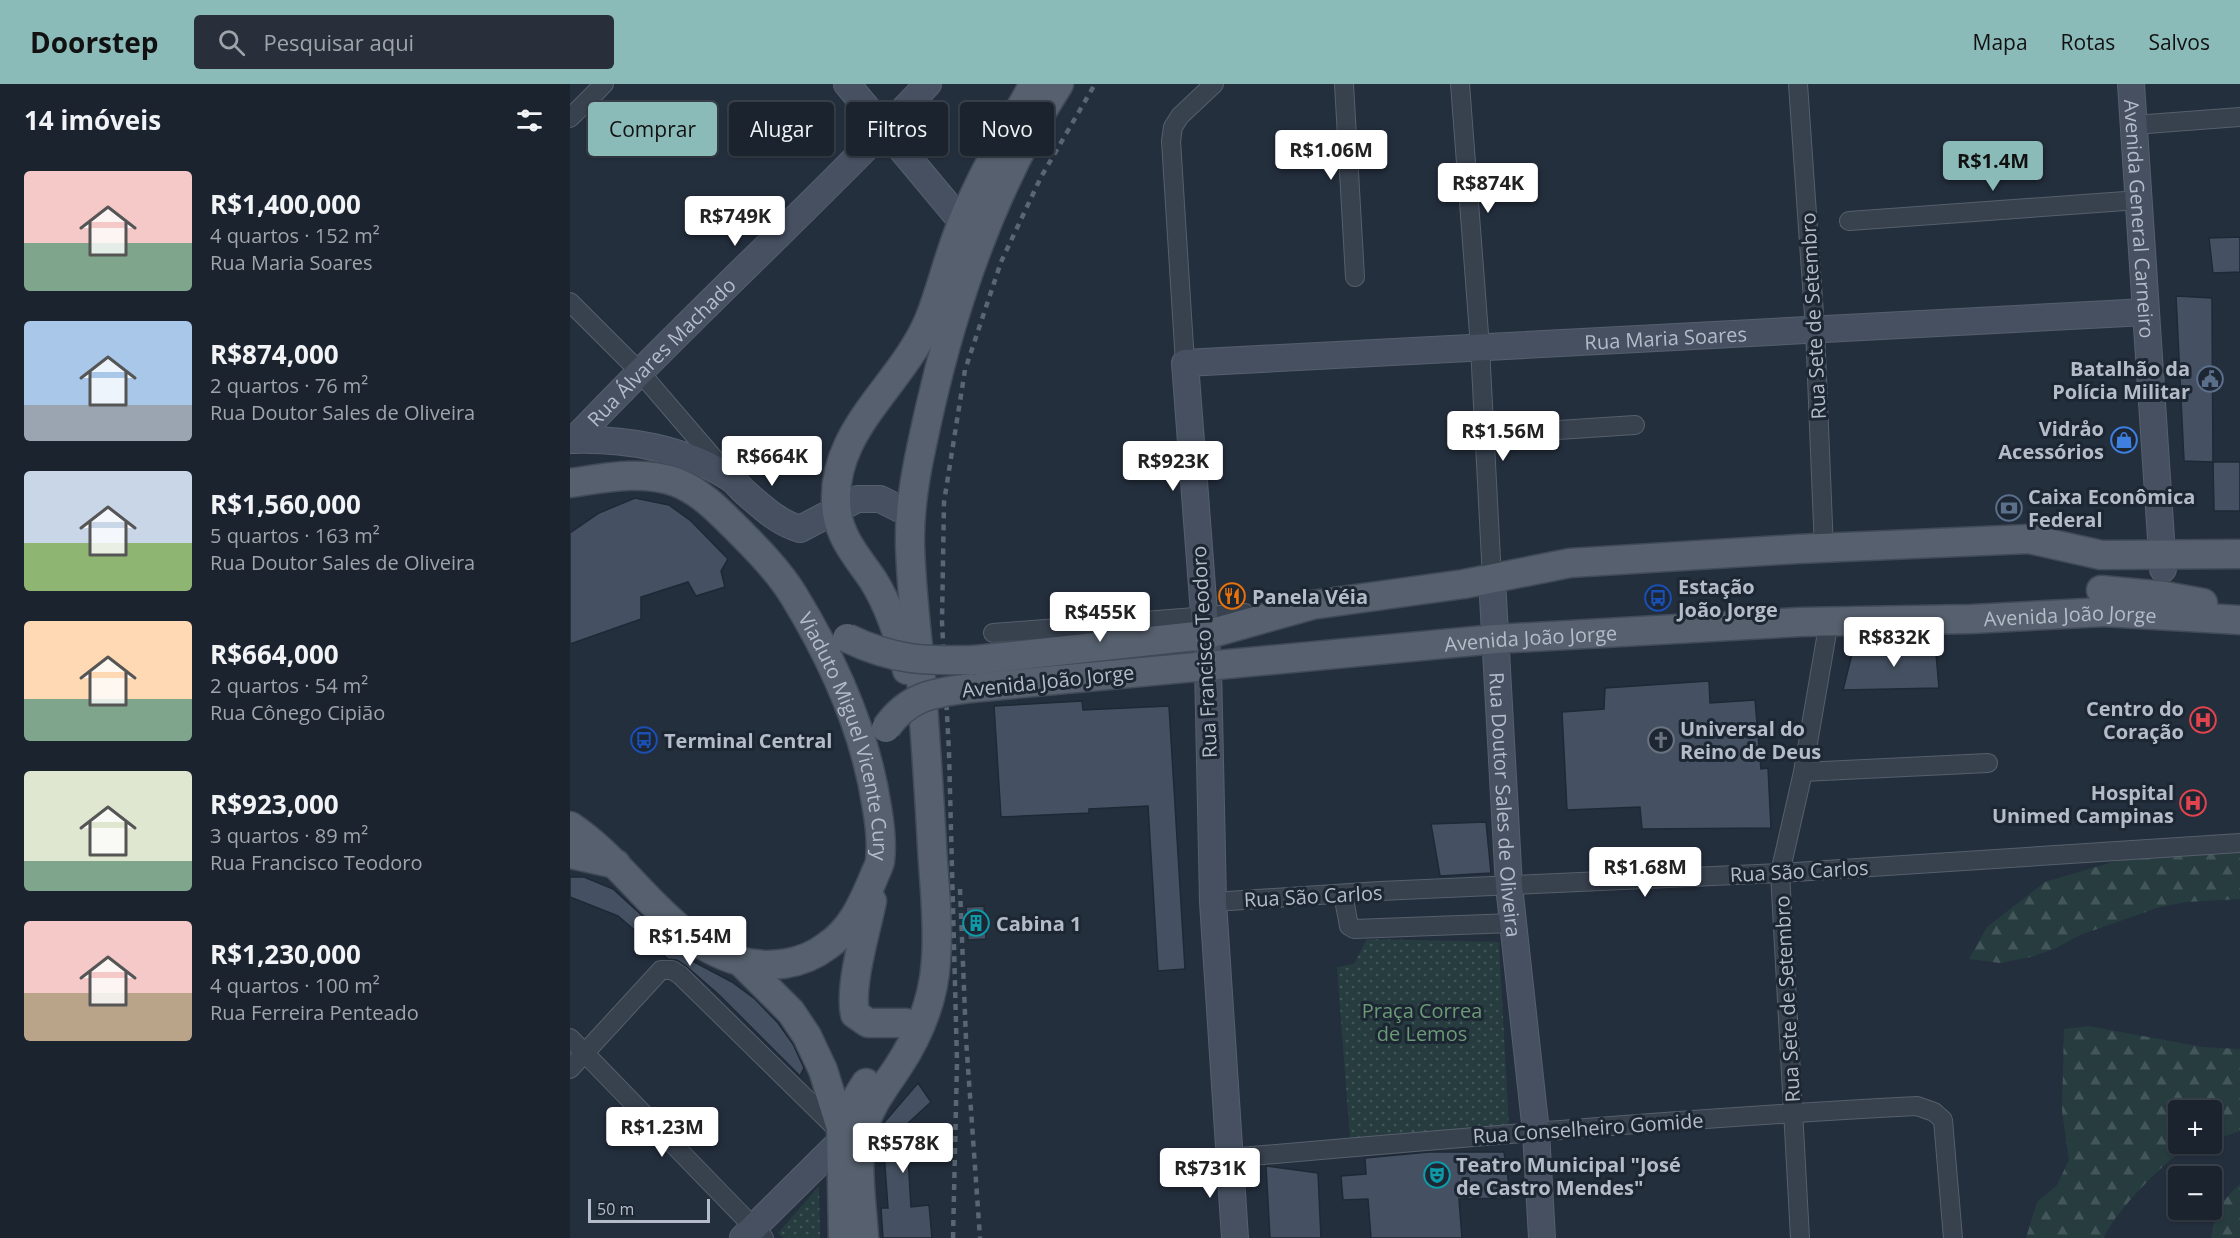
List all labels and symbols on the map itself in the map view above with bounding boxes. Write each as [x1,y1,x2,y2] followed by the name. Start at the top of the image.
[2119,98,2161,339] street label: Avenida General Carneiro
[1276,130,1386,181] pin: R$1.06M
[1944,141,2042,192] pin: R$1.4M
[1439,163,1537,214] pin: R$874K
[686,196,784,247] pin: R$749K
[1794,212,1832,420] street label: Rua Sete de Setembro
[581,271,741,432] street label: Rua Álvares Machado
[1584,320,1748,355] street label: Rua Maria Soares
[2052,355,2190,405] place label: Batalhão da Polícia Militar
[2195,364,2225,394] public building icon: Batalhão da Polícia Militar
[1448,411,1558,462] pin: R$1.56M
[1998,415,2104,465] place label: Vidråo Acessórios
[2109,425,2139,455] shop icon: Vidråo Acessórios
[723,436,821,487] pin: R$664K
[1124,441,1222,492] pin: R$923K
[2028,483,2195,533] place label: Caixa Econômica Federal
[1994,493,2024,523] bank icon: Caixa Econômica Federal
[1185,545,1223,759] street label: Rua Francisco Teodoro
[1676,573,1778,623] place label: Estação João Jorge
[1217,581,1247,611] restaurant icon: Panela Véia
[1252,583,1368,610] place label: Panela Véia
[1643,583,1673,613] bus stop icon: Estação João Jorge
[1051,592,1149,643] pin: R$455K
[1983,599,2157,632] street label: Avenida João Jorge
[793,607,894,862] street label: Viaduto Miguel Vicente Cury
[1845,617,1943,668] pin: R$832K
[1443,619,1618,657] street label: Avenida João Jorge
[960,659,1136,703] street label: Avenida João Jorge
[1484,671,1528,938] street label: Rua Doutor Sales de Oliveira
[2086,695,2184,745] place label: Centro do Coração
[2188,705,2218,735] hospital icon: Centro do Coração
[1680,715,1821,765] place label: Universal do Reino de Deus
[629,725,659,755] bus stop icon: Terminal Central
[1646,725,1676,755] church icon: Universal do Reino de Deus
[664,727,832,754] place label: Terminal Central
[1992,779,2174,829] place label: Hospital Unimed Campinas
[2178,788,2208,818] hospital icon: Hospital Unimed Campinas
[1590,847,1700,898] pin: R$1.68M
[1729,854,1869,888] street label: Rua São Carlos
[1243,879,1383,913] street label: Rua São Carlos
[1768,895,1806,1103] street label: Rua Sete de Setembro
[961,908,991,938] building icon: Cabina 1
[996,910,1081,937] place label: Cabina 1
[635,916,745,967] pin: R$1.54M
[1362,997,1482,1047] park label: Praça Correa de Lemos
[1472,1106,1704,1150] street label: Rua Conselheiro Gomide
[607,1107,717,1158] pin: R$1.23M
[854,1123,952,1174] pin: R$578K
[1161,1148,1259,1199] pin: R$731K
[1456,1151,1681,1201] place label: Teatro Municipal "José de Castro Mendes"
[1422,1160,1452,1190] theatre icon: Teatro Municipal "José de Castro Mendes"
[588,1196,710,1224] scale bar

